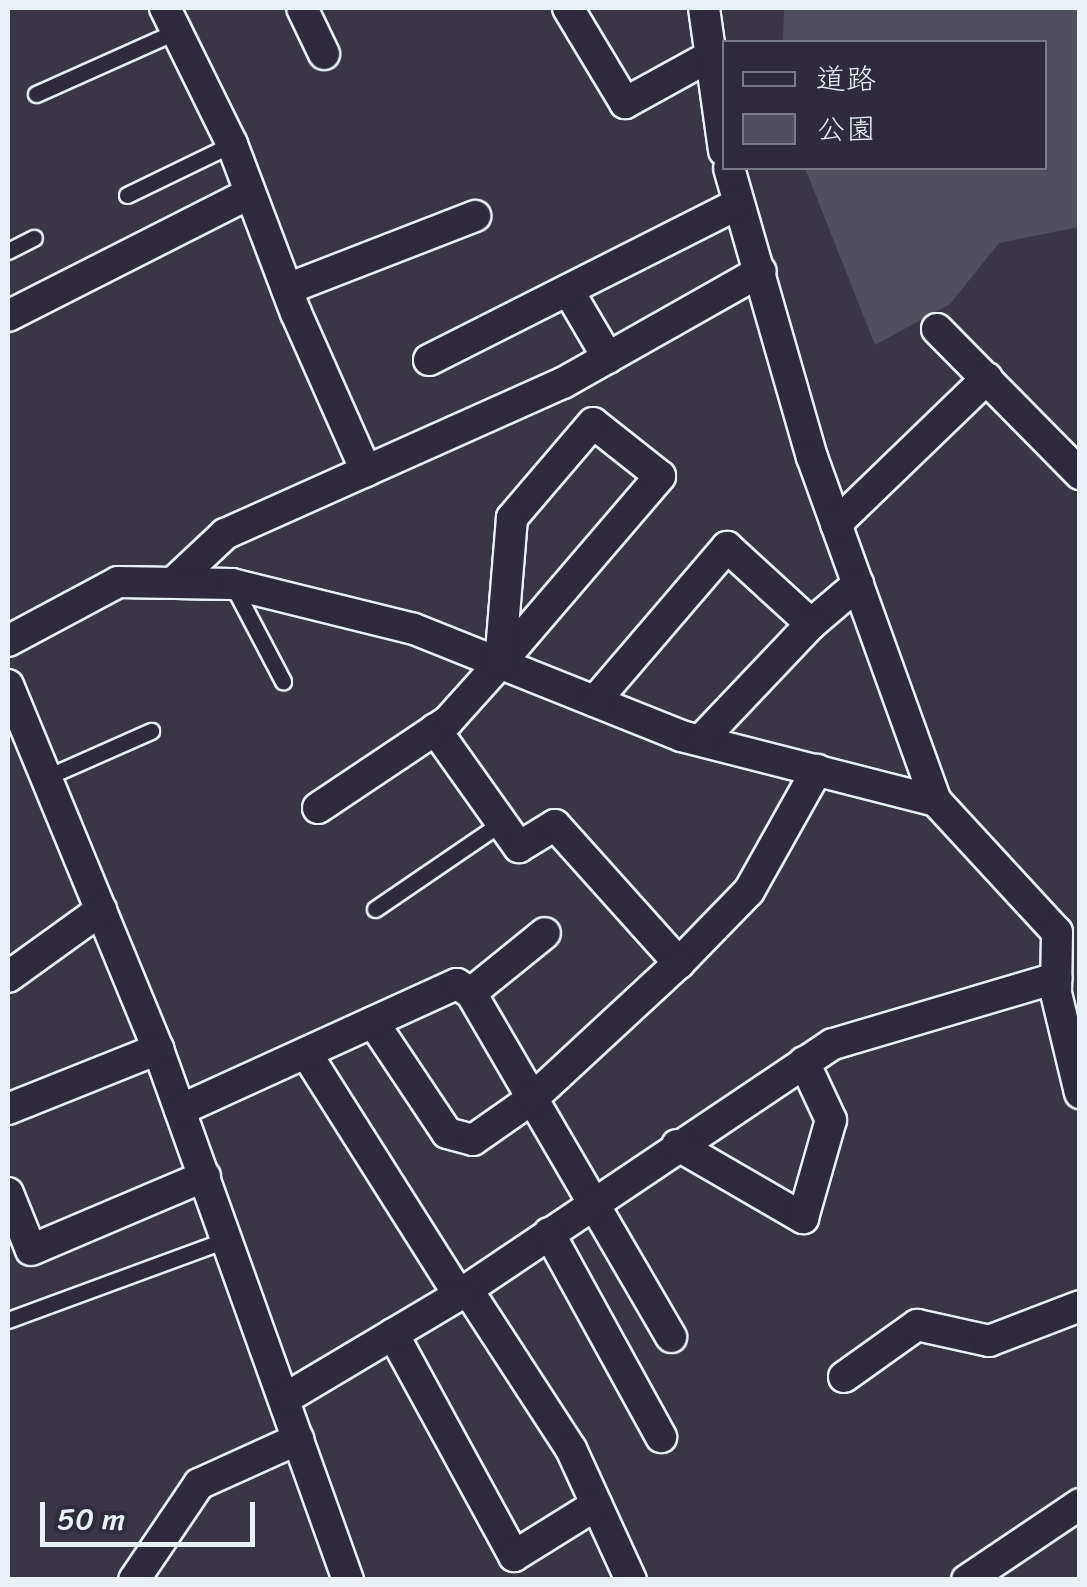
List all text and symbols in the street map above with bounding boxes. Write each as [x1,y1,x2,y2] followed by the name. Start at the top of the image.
[722,40,1047,170] legend
[816,52,876,106] text: 道路
[816,102,876,156] text: 公園
[45,1482,260,1544] scale bar
[57,1492,125,1546] text: 50 m

